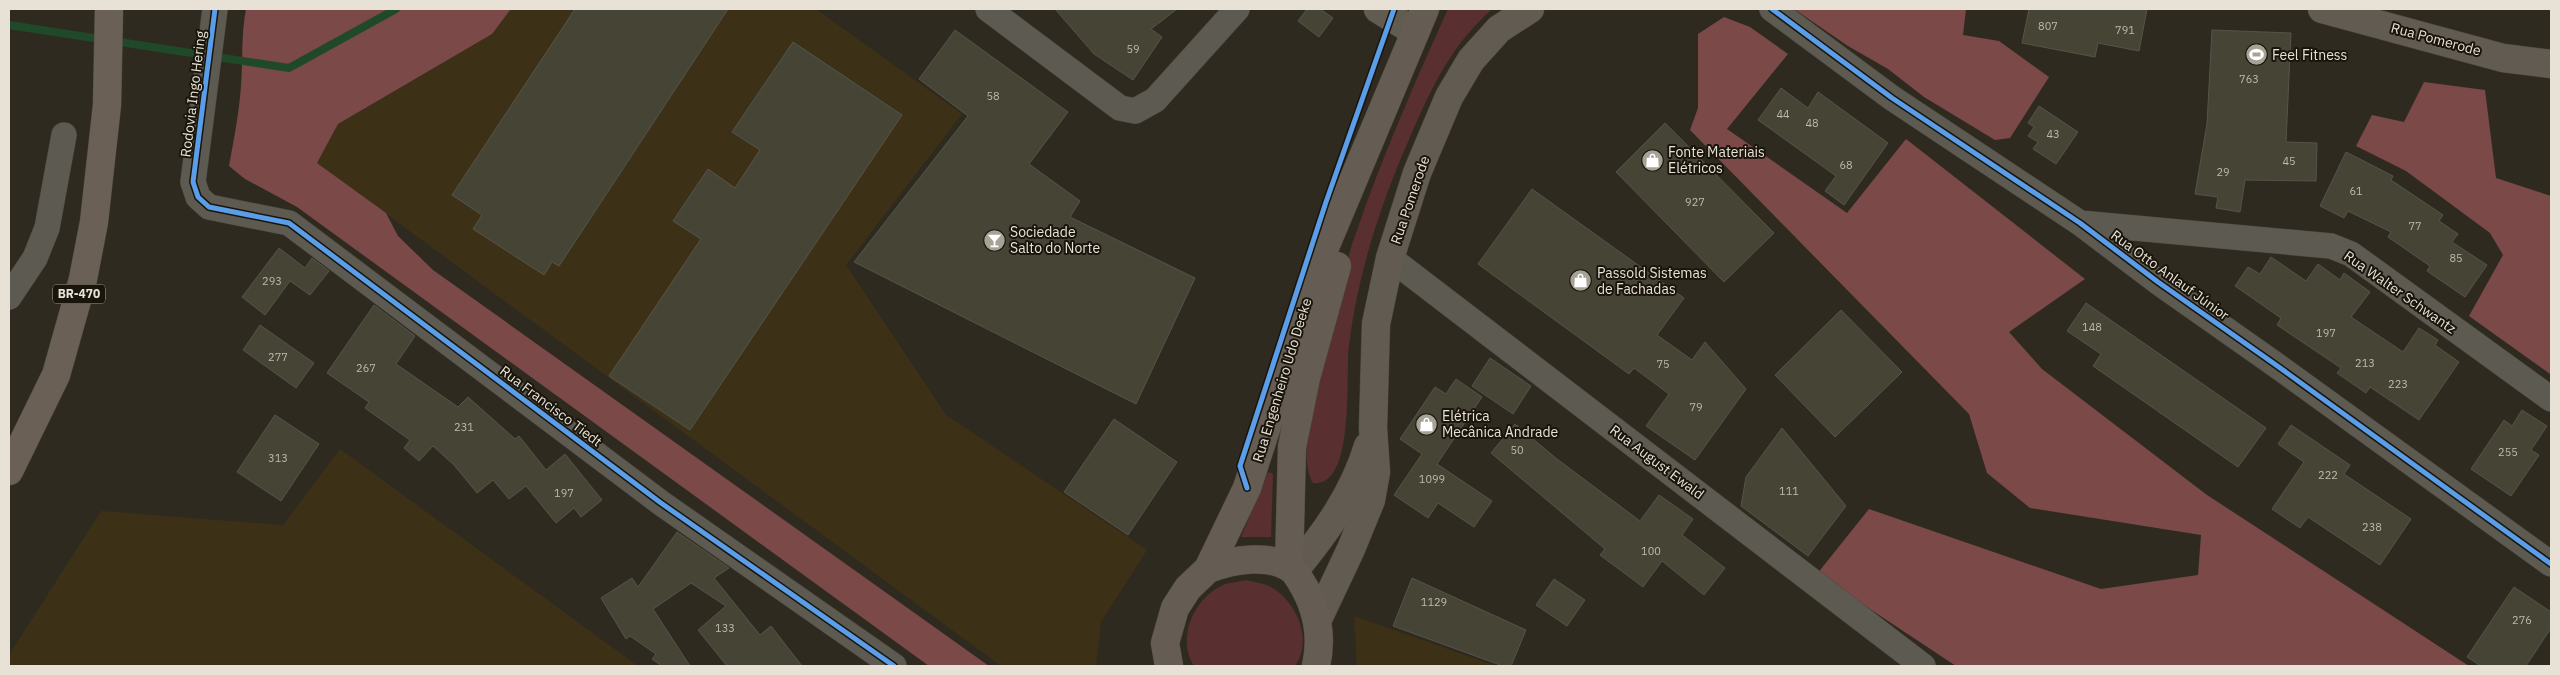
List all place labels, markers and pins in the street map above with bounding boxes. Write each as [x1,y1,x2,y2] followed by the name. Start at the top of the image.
[2244,43,2268,67] sports icon: Feel Fitness
[2272,46,2348,64] place label: Feel Fitness
[1668,143,1765,177] place label: Fonte Materiais Elétricos
[1640,148,1664,172] shop icon: Fonte Materiais Elétricos
[1010,223,1100,257] place label: Sociedade Salto do Norte
[982,228,1006,252] bar icon: Sociedade Salto do Norte
[1597,264,1707,298] place label: Passold Sistemas de Fachadas
[1569,269,1593,293] shop icon: Passold Sistemas de Fachadas
[1442,407,1559,441] place label: Elétrica Mecânica Andrade
[1414,412,1438,436] shop icon: Elétrica Mecânica Andrade

